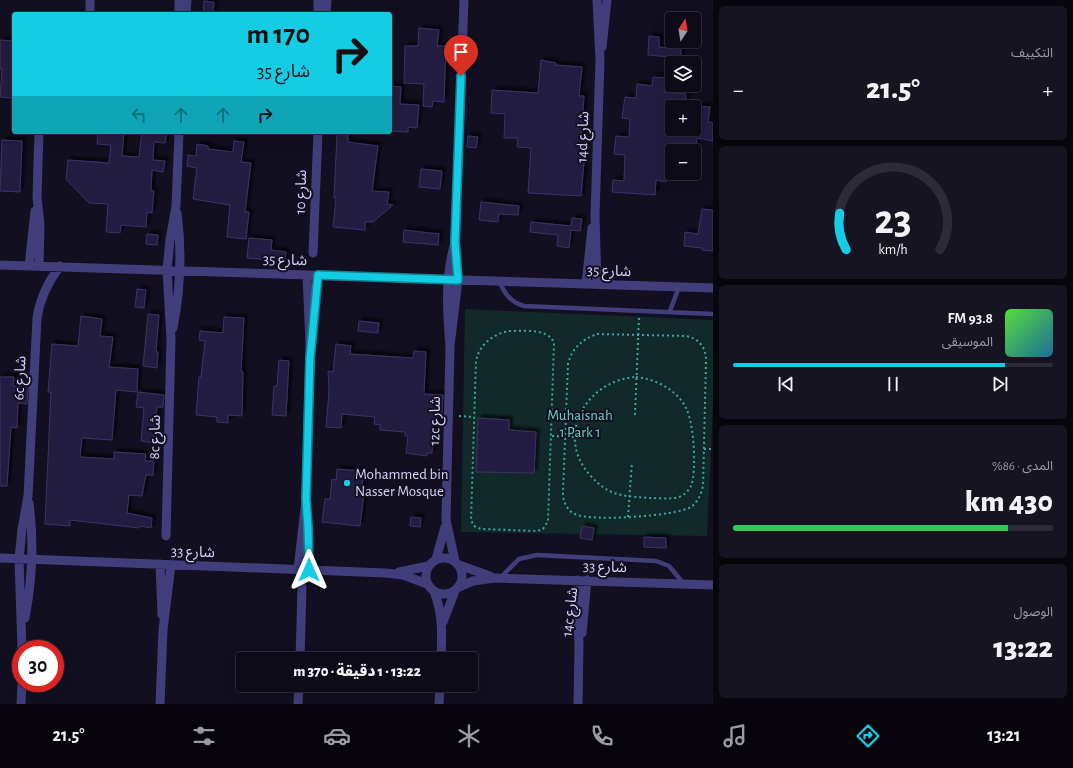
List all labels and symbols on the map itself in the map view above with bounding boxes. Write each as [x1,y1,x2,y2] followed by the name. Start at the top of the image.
[665,12,701,48] north arrow
[444,35,478,76] pin
[575,111,595,163] street label: 14d شارع
[293,169,313,215] street label: شارع 10
[263,252,308,272] street label: شارع 35
[587,263,632,283] street label: شارع 35
[11,355,33,401] street label: 6c شارع
[427,396,447,446] street label: 12c شارع
[547,408,613,440] park label: Muhaisnah 1 Park 1
[147,414,167,460] street label: 8c شارع
[355,467,449,499] place label: Mohammed bin Nasser Mosque
[342,478,352,488] marker: Mohammed bin Nasser Mosque
[171,544,216,564] street label: شارع 33
[288,549,330,591] position arrow
[583,559,628,579] street label: شارع 33
[560,586,584,638] street label: 14c شارع
[12,640,64,692] speed limit sign: 30

